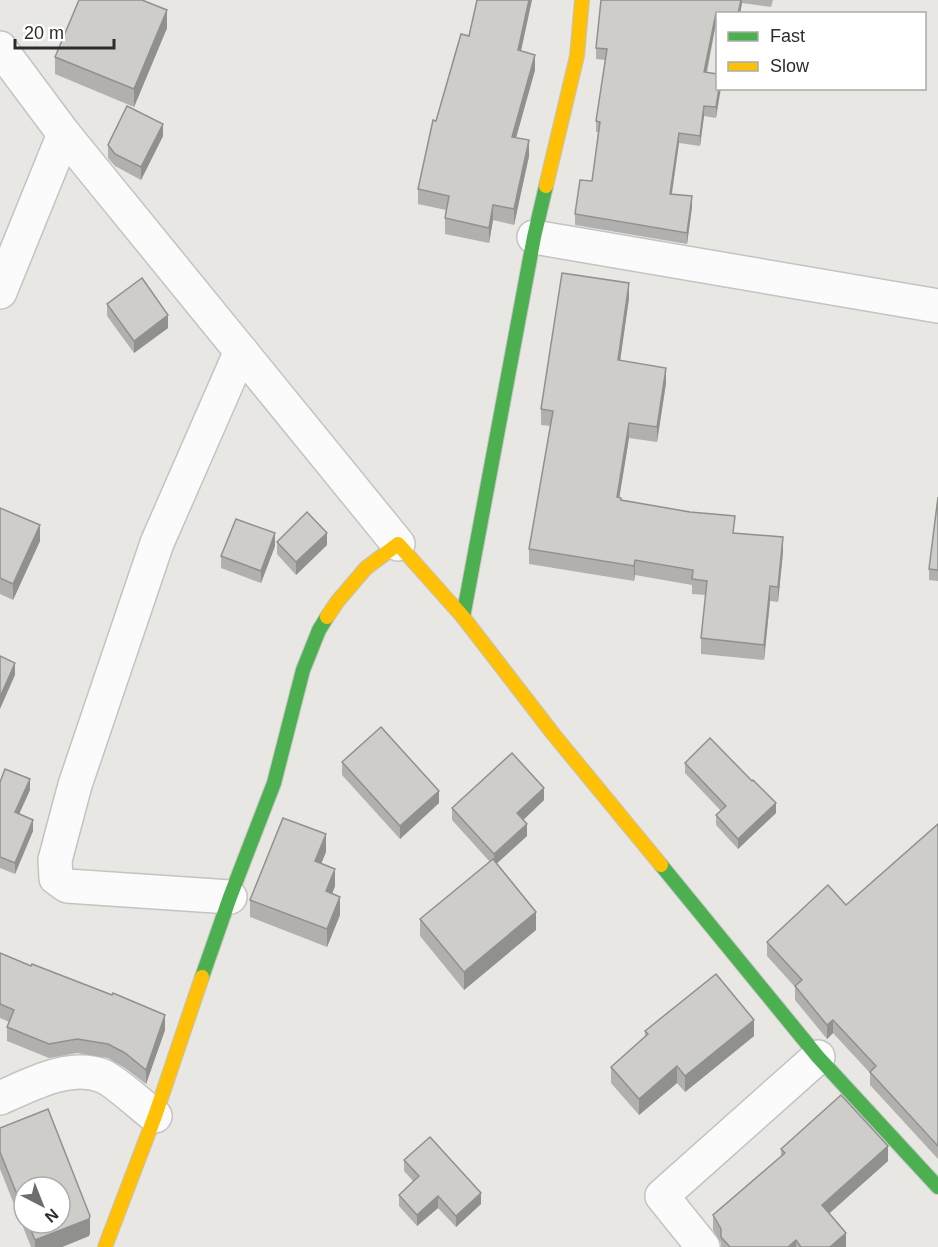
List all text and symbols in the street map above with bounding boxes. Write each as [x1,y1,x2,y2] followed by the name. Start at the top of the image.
[15,12,114,50] scale bar
[716,12,926,90] legend
[24,23,64,43] text: 20 m
[770,26,805,46] text: Fast
[770,56,810,76] text: Slow
[12,1175,72,1235] north arrow
[42,1206,62,1226] text: N

